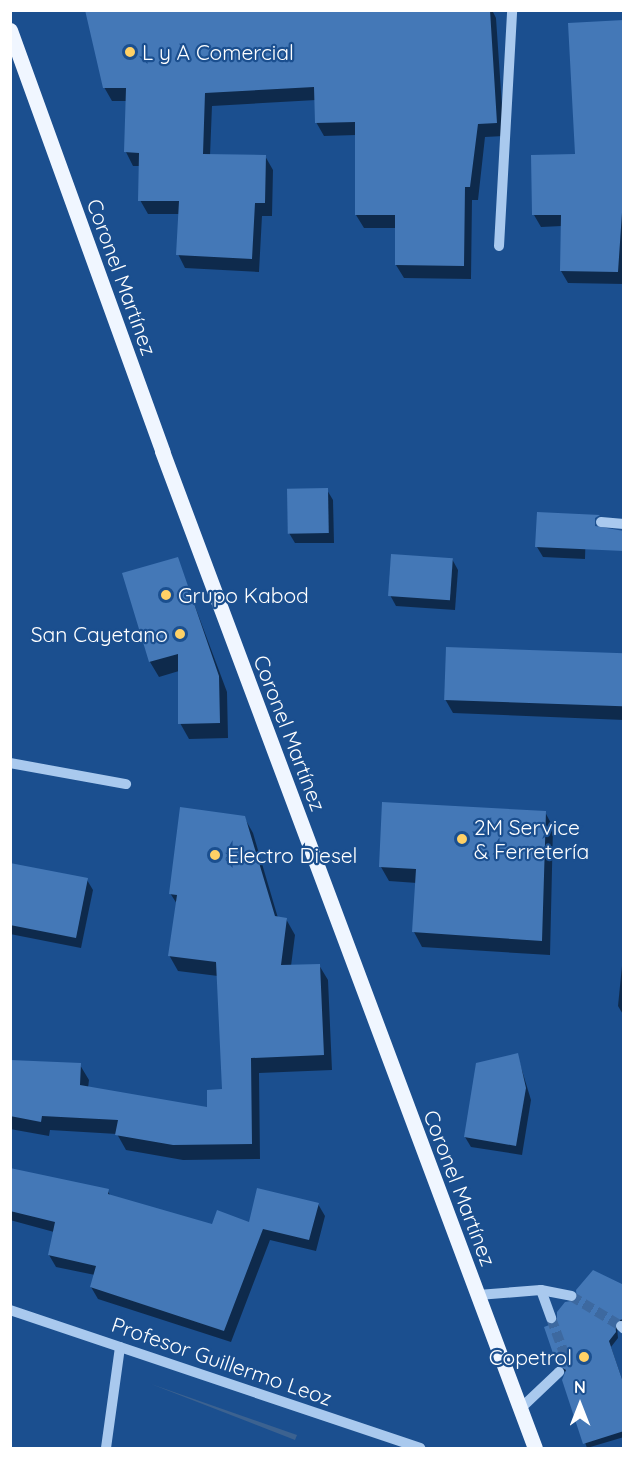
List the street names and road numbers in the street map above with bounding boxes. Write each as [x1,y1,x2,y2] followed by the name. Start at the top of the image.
[82,195,162,359] street label: Coronel Martínez
[249,651,331,815] street label: Coronel Martínez
[419,1106,501,1270] street label: Coronel Martínez
[109,1311,335,1411] street label: Profesor Guillermo Leoz

